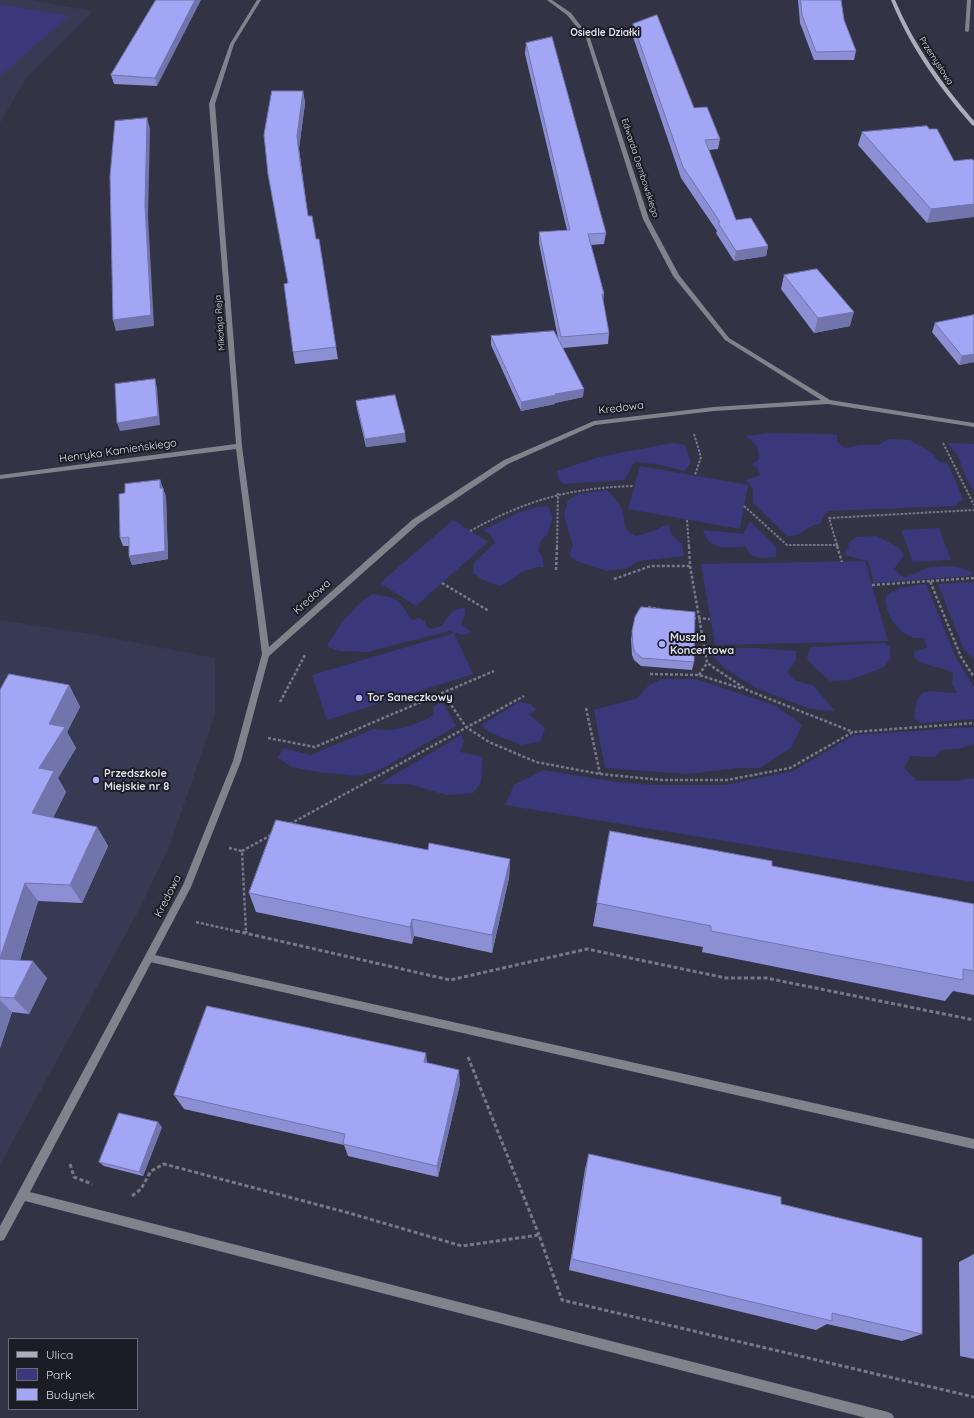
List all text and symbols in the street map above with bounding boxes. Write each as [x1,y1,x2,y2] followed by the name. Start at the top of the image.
[570,27,640,39] district label: Osiedle Działki
[916,35,956,87] street label: Przemysłowa
[619,117,661,219] street label: Edwarda Dembowskiego
[213,295,227,351] street label: Mikołaja Reja
[597,399,645,417] street label: Kredowa
[58,436,178,466] street label: Henryka Kamieńskiego
[291,577,333,617] street label: Kredowa
[670,631,734,657] place label: Muszla Koncertowa
[657,639,667,649] marker: Muszla Koncertowa
[367,691,453,705] place label: Tor Saneczkowy
[354,693,364,703] marker: Tor Saneczkowy
[104,767,169,793] place label: Przedszkole Miejskie nr 8
[91,775,101,785] marker: Przedszkole Miejskie nr 8
[152,873,184,919] street label: Kredowa
[8,1338,138,1410] legend
[46,1347,73,1362] text: Ulica
[46,1367,71,1382] text: Park
[46,1387,95,1402] text: Budynek

